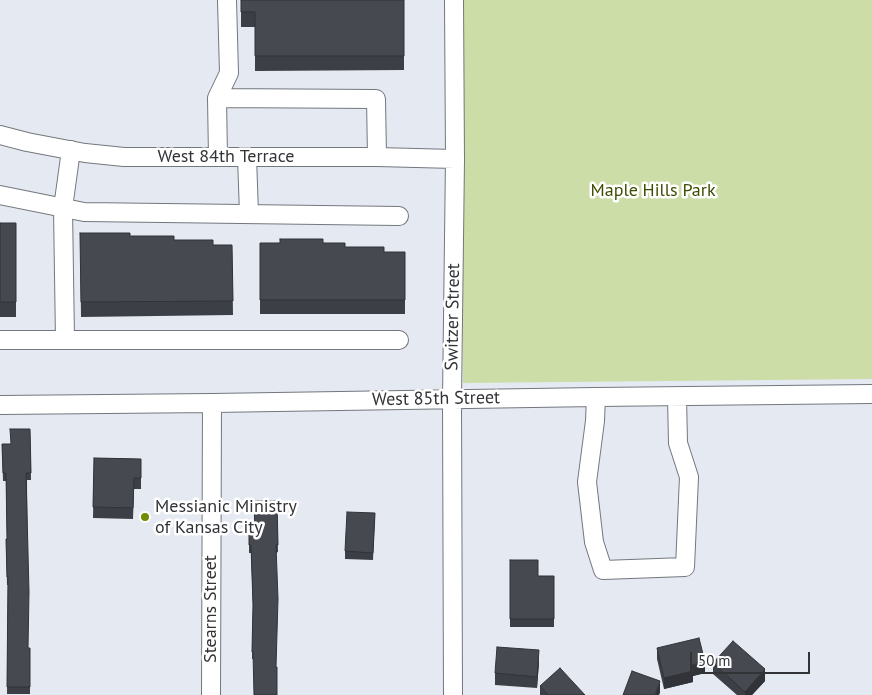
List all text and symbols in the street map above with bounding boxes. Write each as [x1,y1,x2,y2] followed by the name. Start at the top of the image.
[158,146,294,168] street label: West 84th Terrace
[590,180,716,202] park label: Maple Hills Park
[441,263,465,371] street label: Switzer Street
[372,387,500,411] street label: West 85th Street
[155,496,297,538] place label: Messianic Ministry of Kansas City
[139,511,151,523] marker: Messianic Ministry of Kansas City
[200,555,222,663] street label: Stearns Street
[692,642,812,674] scale bar
[698,651,731,670] text: 50 m

